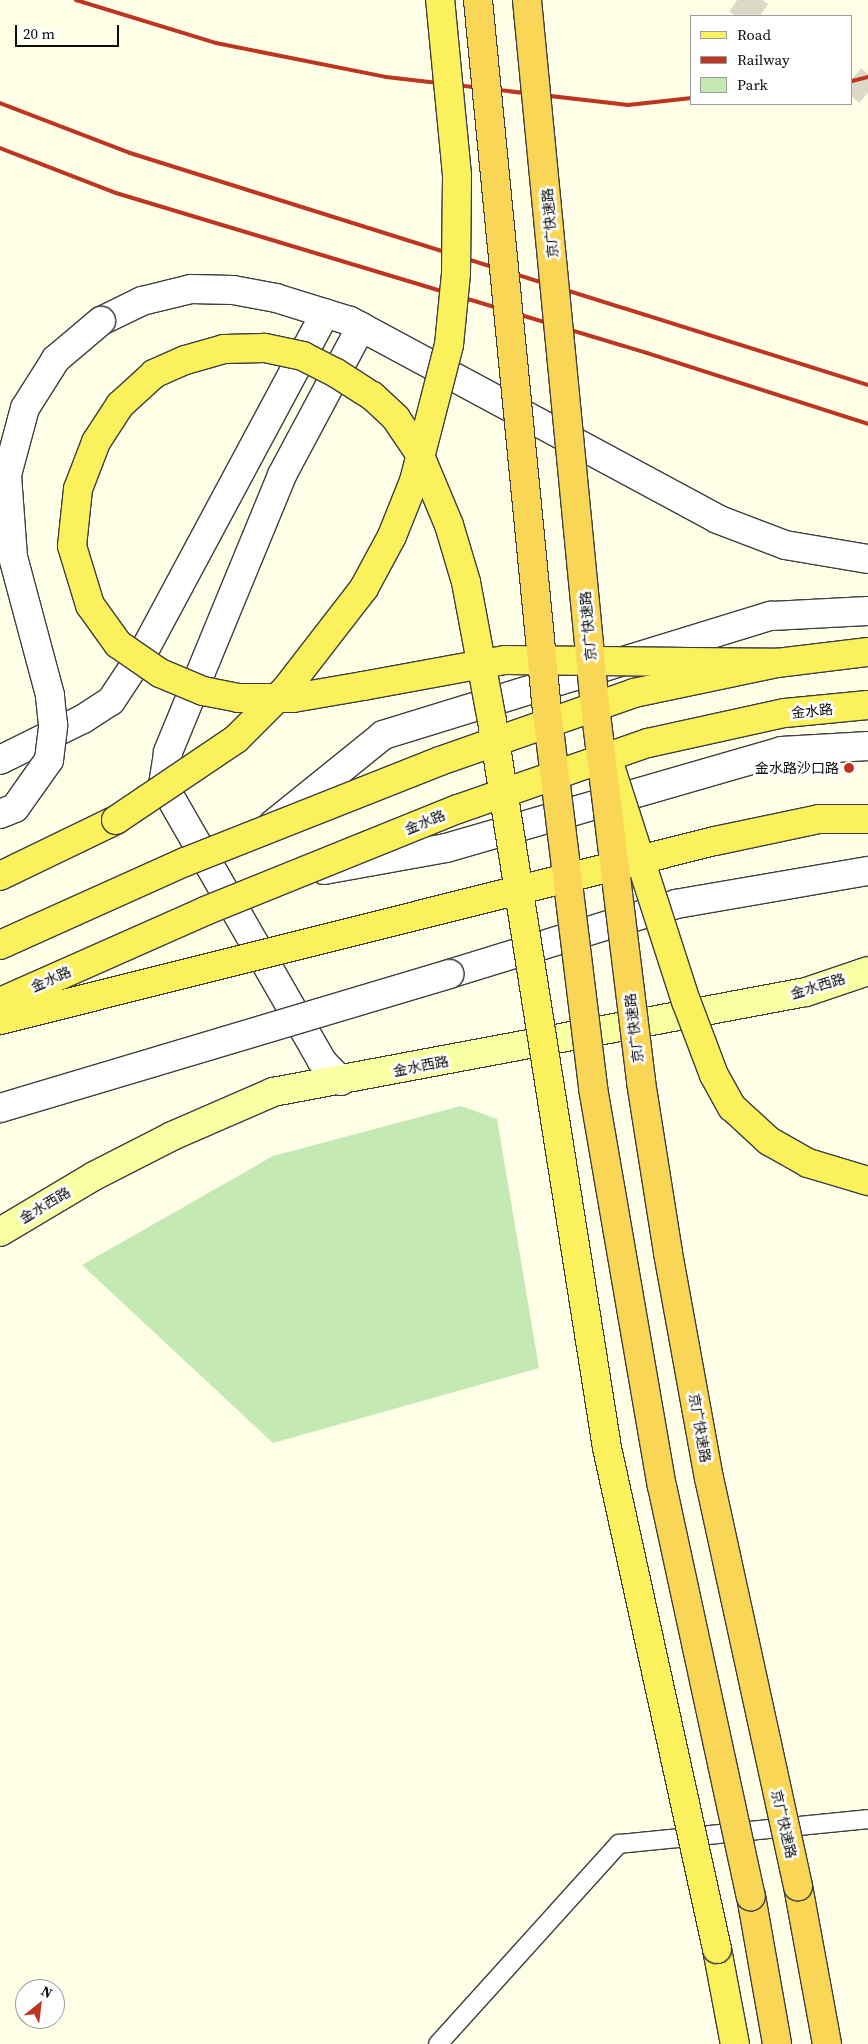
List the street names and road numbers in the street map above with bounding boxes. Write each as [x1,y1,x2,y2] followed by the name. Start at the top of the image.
[539,187,561,259] street label: 京广快速路
[577,590,599,662] street label: 京广快速路
[790,700,834,722] street label: 金水路
[402,806,448,838] street label: 金水路
[28,963,74,995] street label: 金水路
[789,970,847,1002] street label: 金水西路
[621,992,647,1064] street label: 京广快速路
[392,1052,450,1080] street label: 金水西路
[17,1183,73,1227] street label: 金水西路
[686,1392,714,1464] street label: 京广快速路
[768,1788,800,1860] street label: 京广快速路

